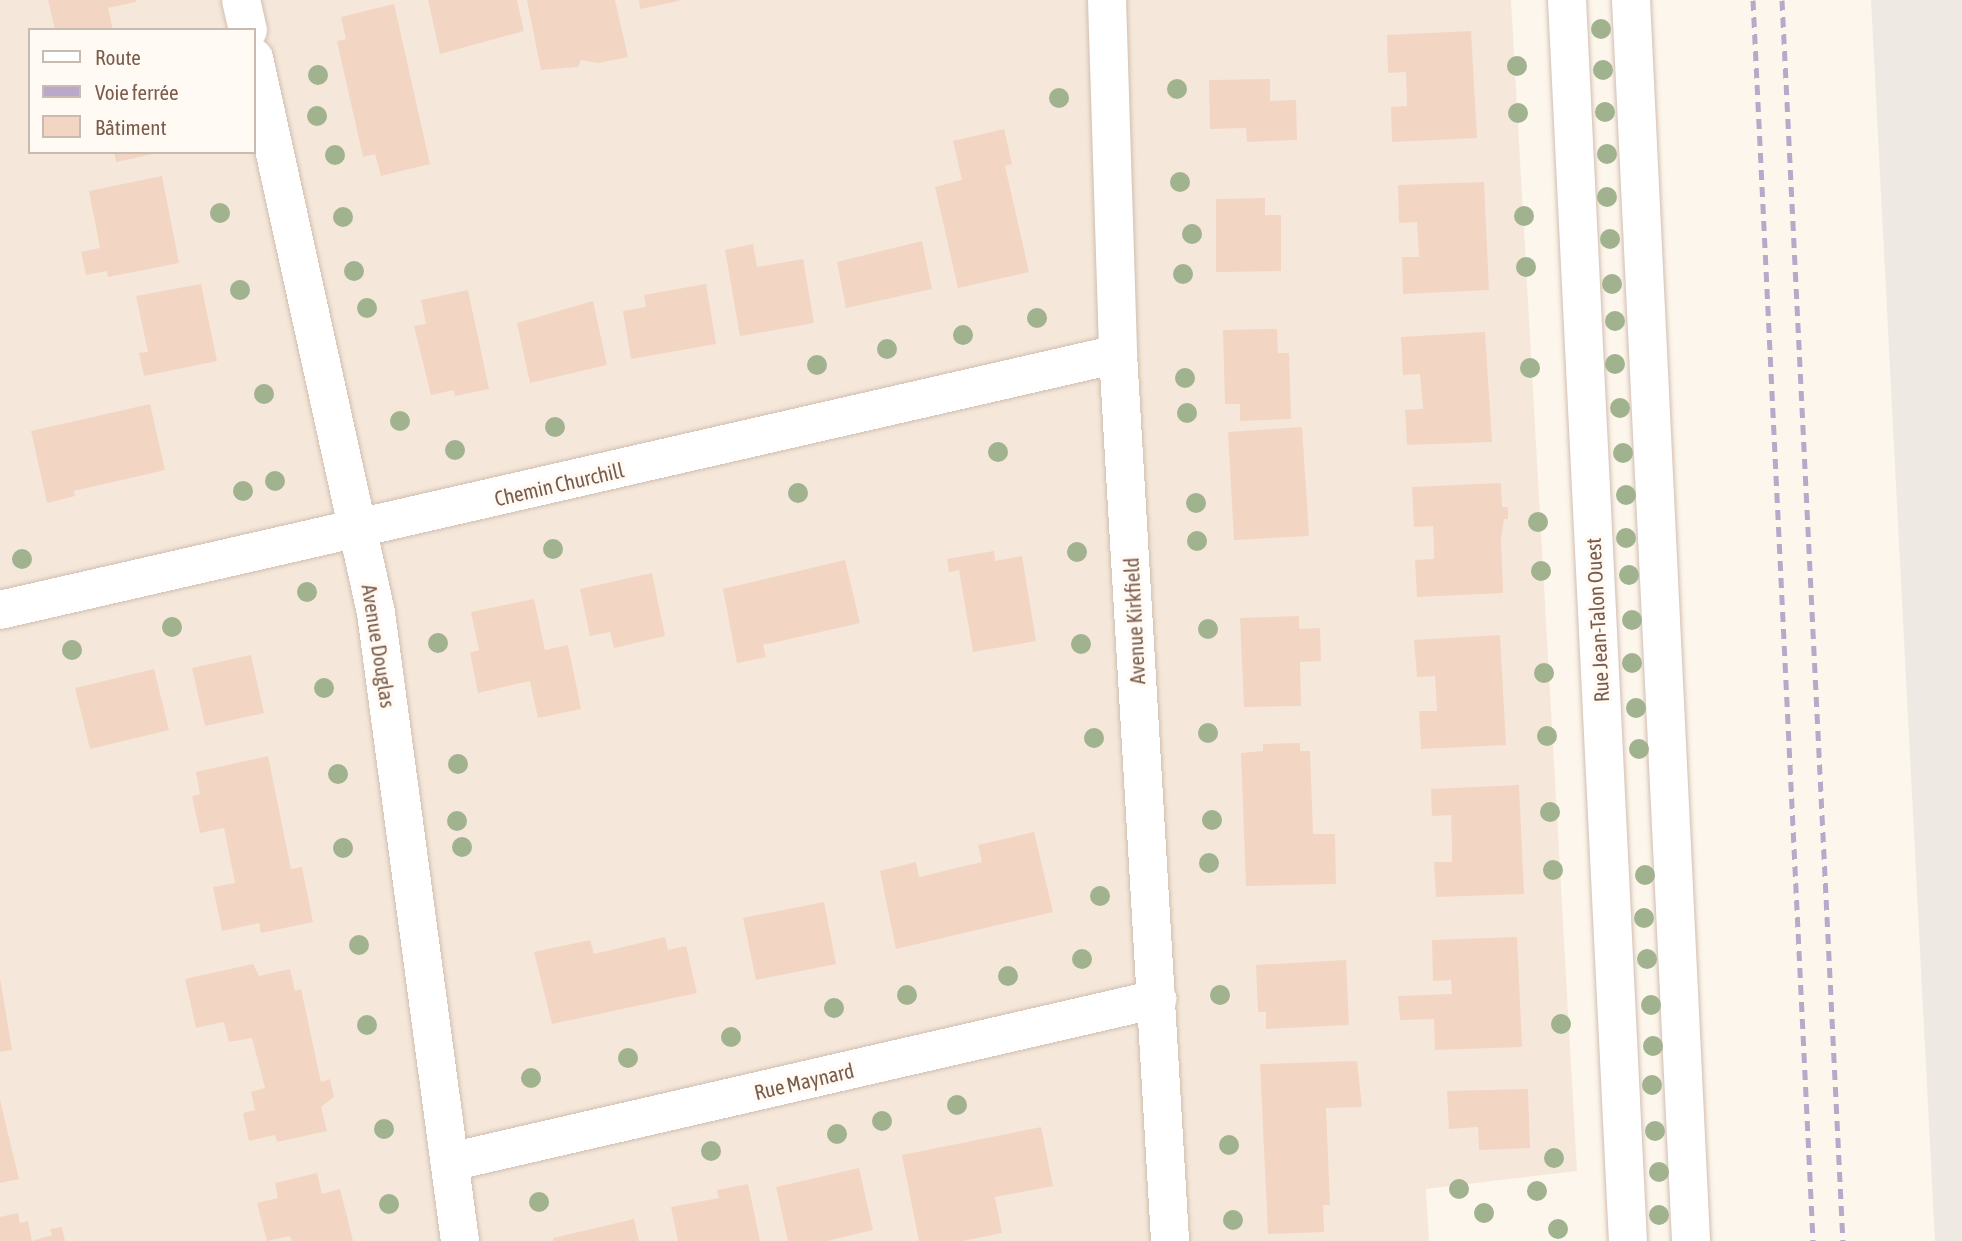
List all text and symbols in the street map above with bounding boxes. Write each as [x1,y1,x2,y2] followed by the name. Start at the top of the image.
[28,28,256,154] legend
[95,45,141,69] text: Route
[95,80,178,104] text: Voie ferrée
[95,115,166,139] text: Bâtiment
[492,457,626,511] street label: Chemin Churchill
[1580,537,1614,703] street label: Rue Jean-Talon Ouest
[1118,557,1150,685] street label: Avenue Kirkfield
[357,583,401,709] street label: Avenue Douglas
[752,1057,856,1105] street label: Rue Maynard

